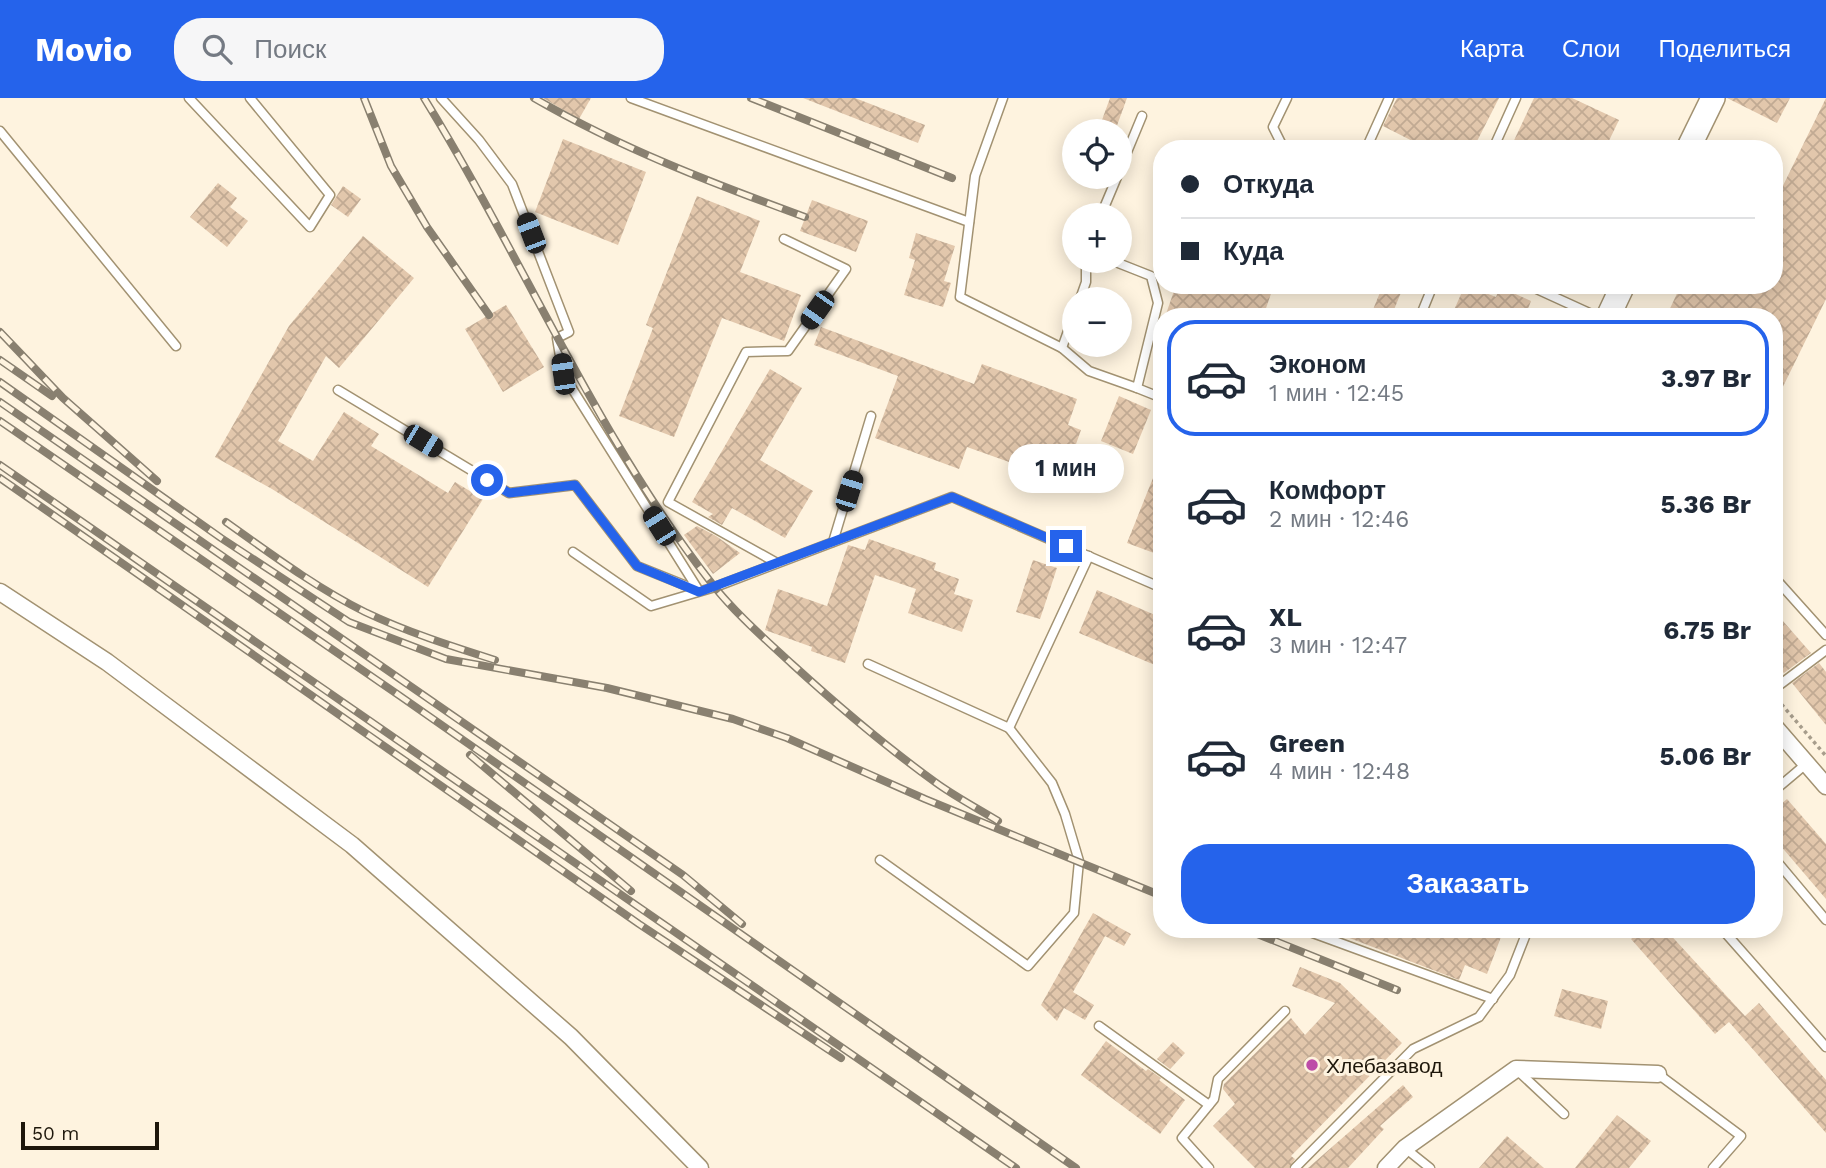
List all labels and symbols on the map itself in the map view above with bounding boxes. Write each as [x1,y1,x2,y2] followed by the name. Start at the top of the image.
[514,210,549,256] car
[797,287,838,333] car
[550,352,577,396] car
[400,421,447,461] car
[1008,444,1124,494] callout: 1 мин
[471,464,503,496] route start
[833,468,866,514] car
[639,503,680,549] car
[1050,530,1082,562] route end
[1326,1053,1442,1078] place label: Хлебазавод
[1304,1057,1320,1073] marker: Хлебазавод
[21,1119,159,1151] scale bar

